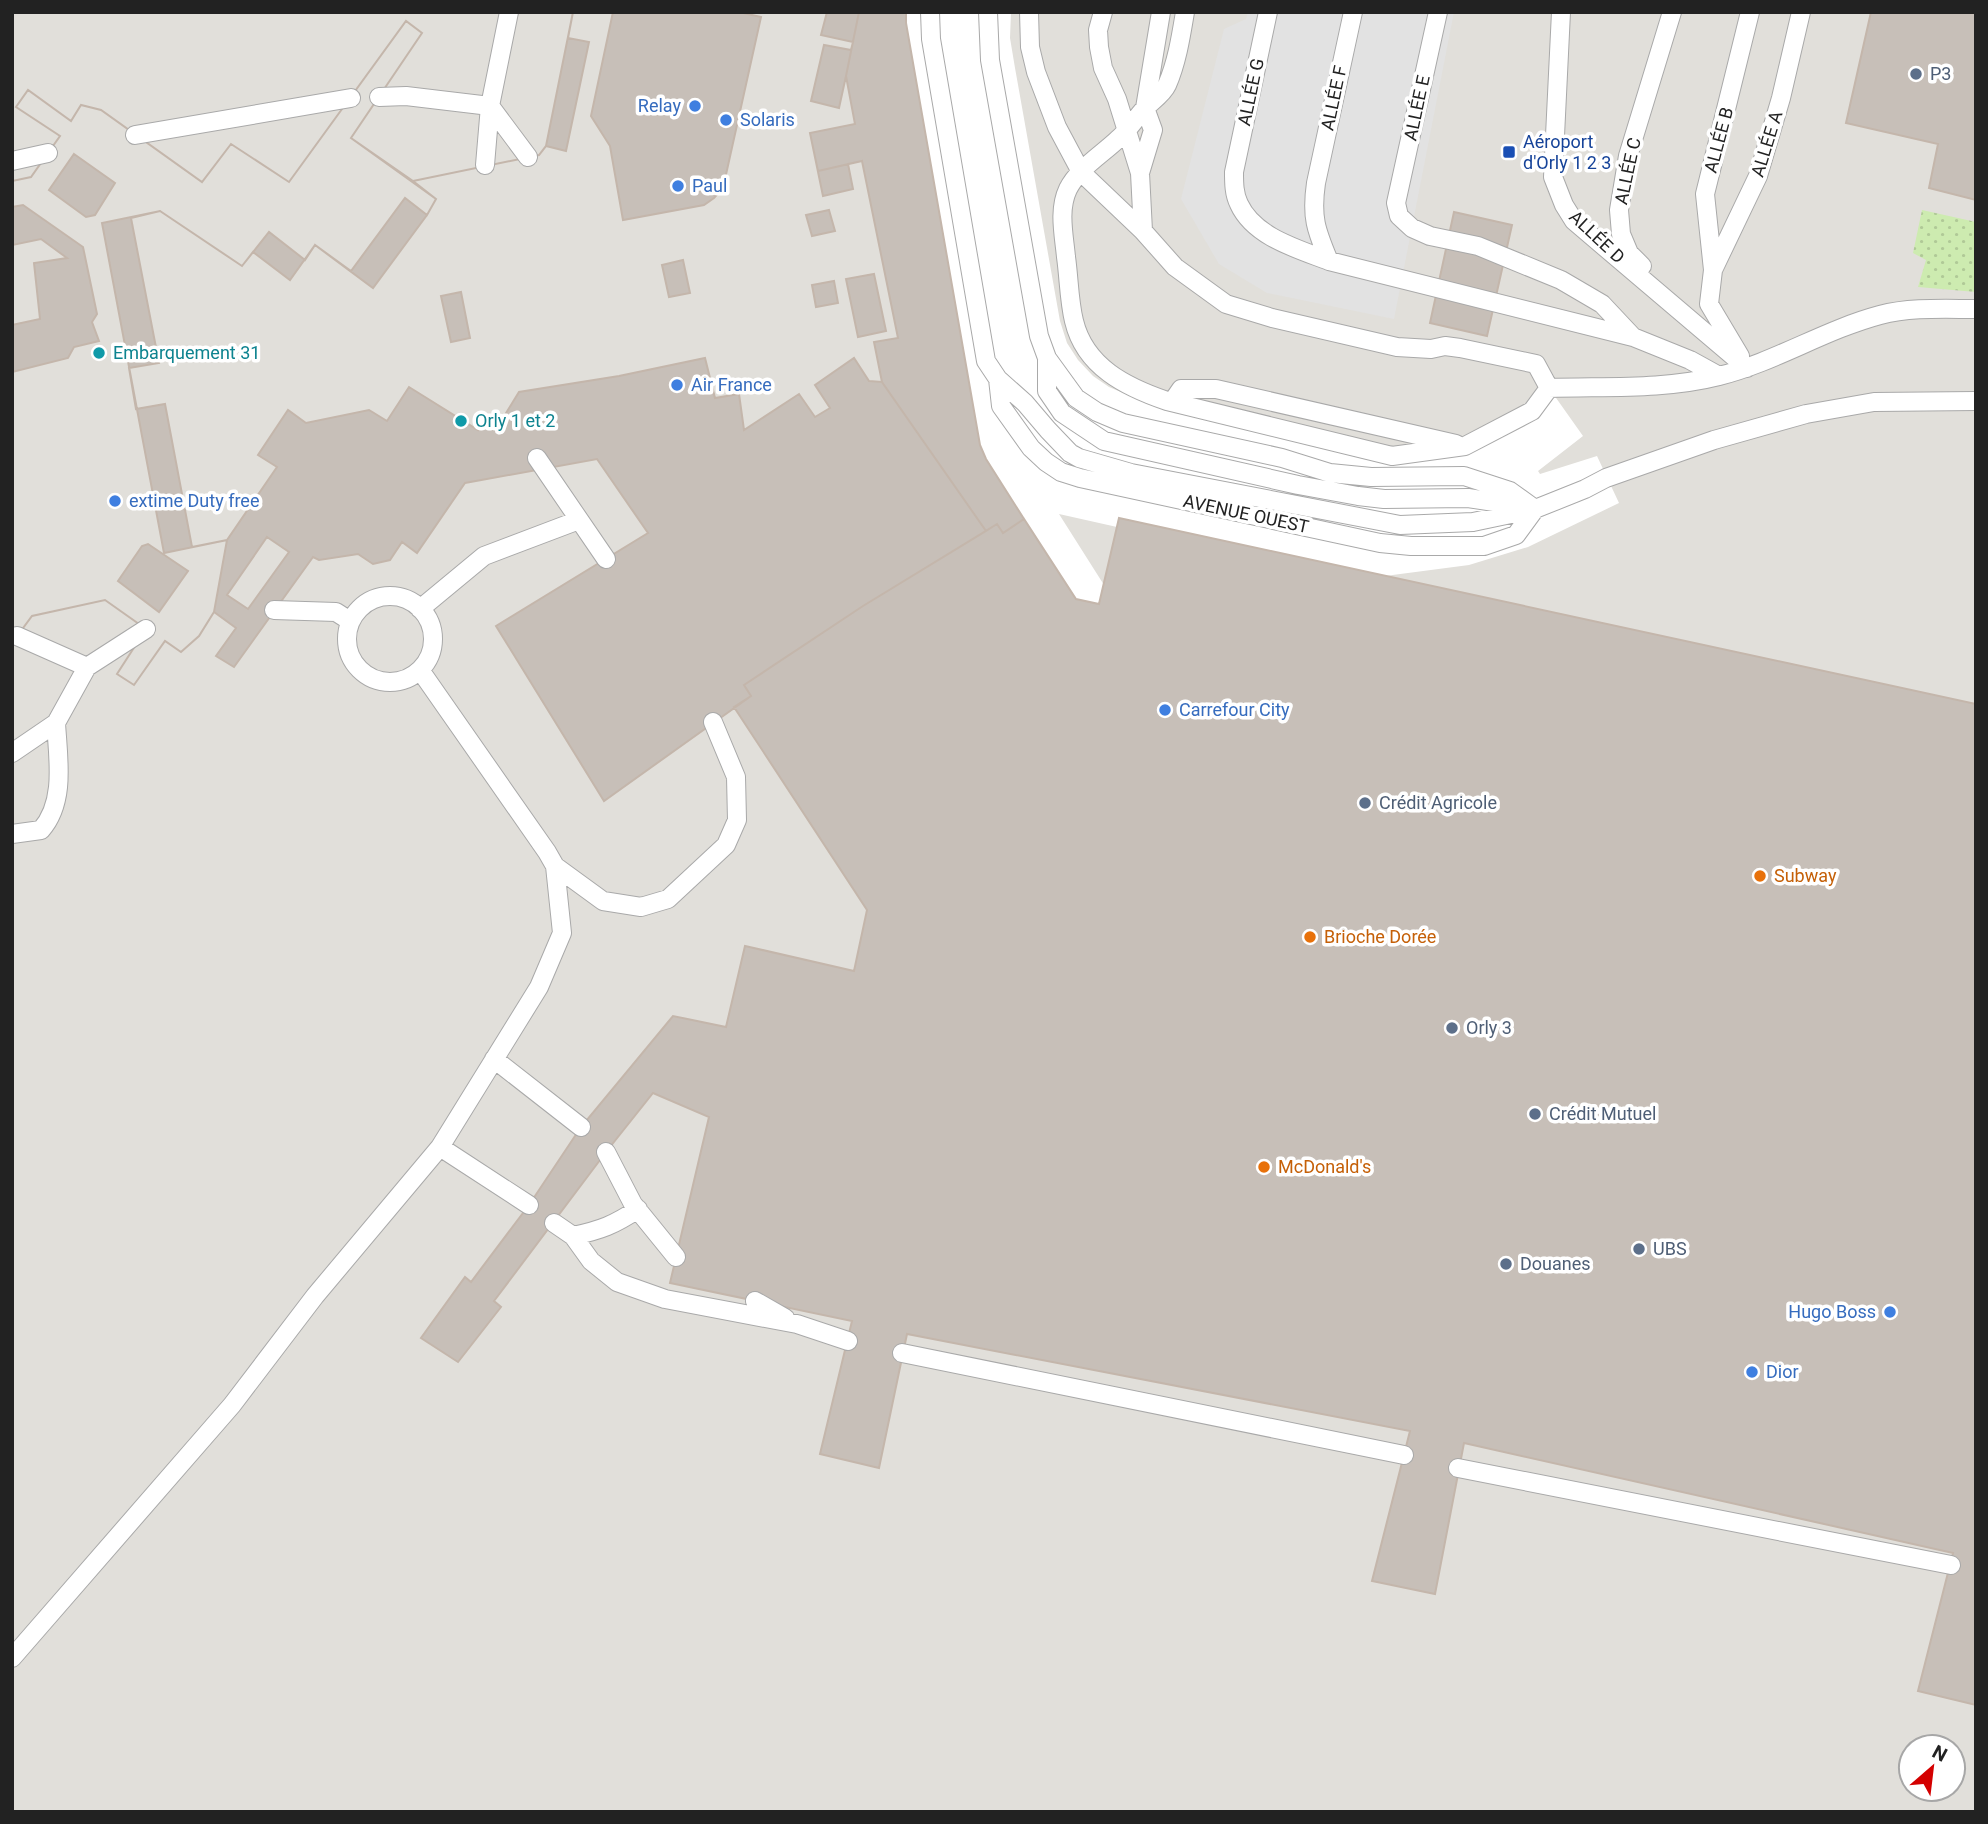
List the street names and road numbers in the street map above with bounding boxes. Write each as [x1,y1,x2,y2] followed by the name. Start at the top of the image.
[1233,56,1268,127] street label: ALLÉE G
[1316,63,1351,132] street label: ALLÉE F
[1399,73,1434,143] street label: ALLÉE E
[1700,105,1737,175] street label: ALLÉE B
[1747,108,1787,179] street label: ALLÉE A
[1610,136,1645,206] street label: ALLÉE C
[1565,206,1629,267] street label: ALLÉE D
[1182,490,1311,537] street label: AVENUE OUEST

